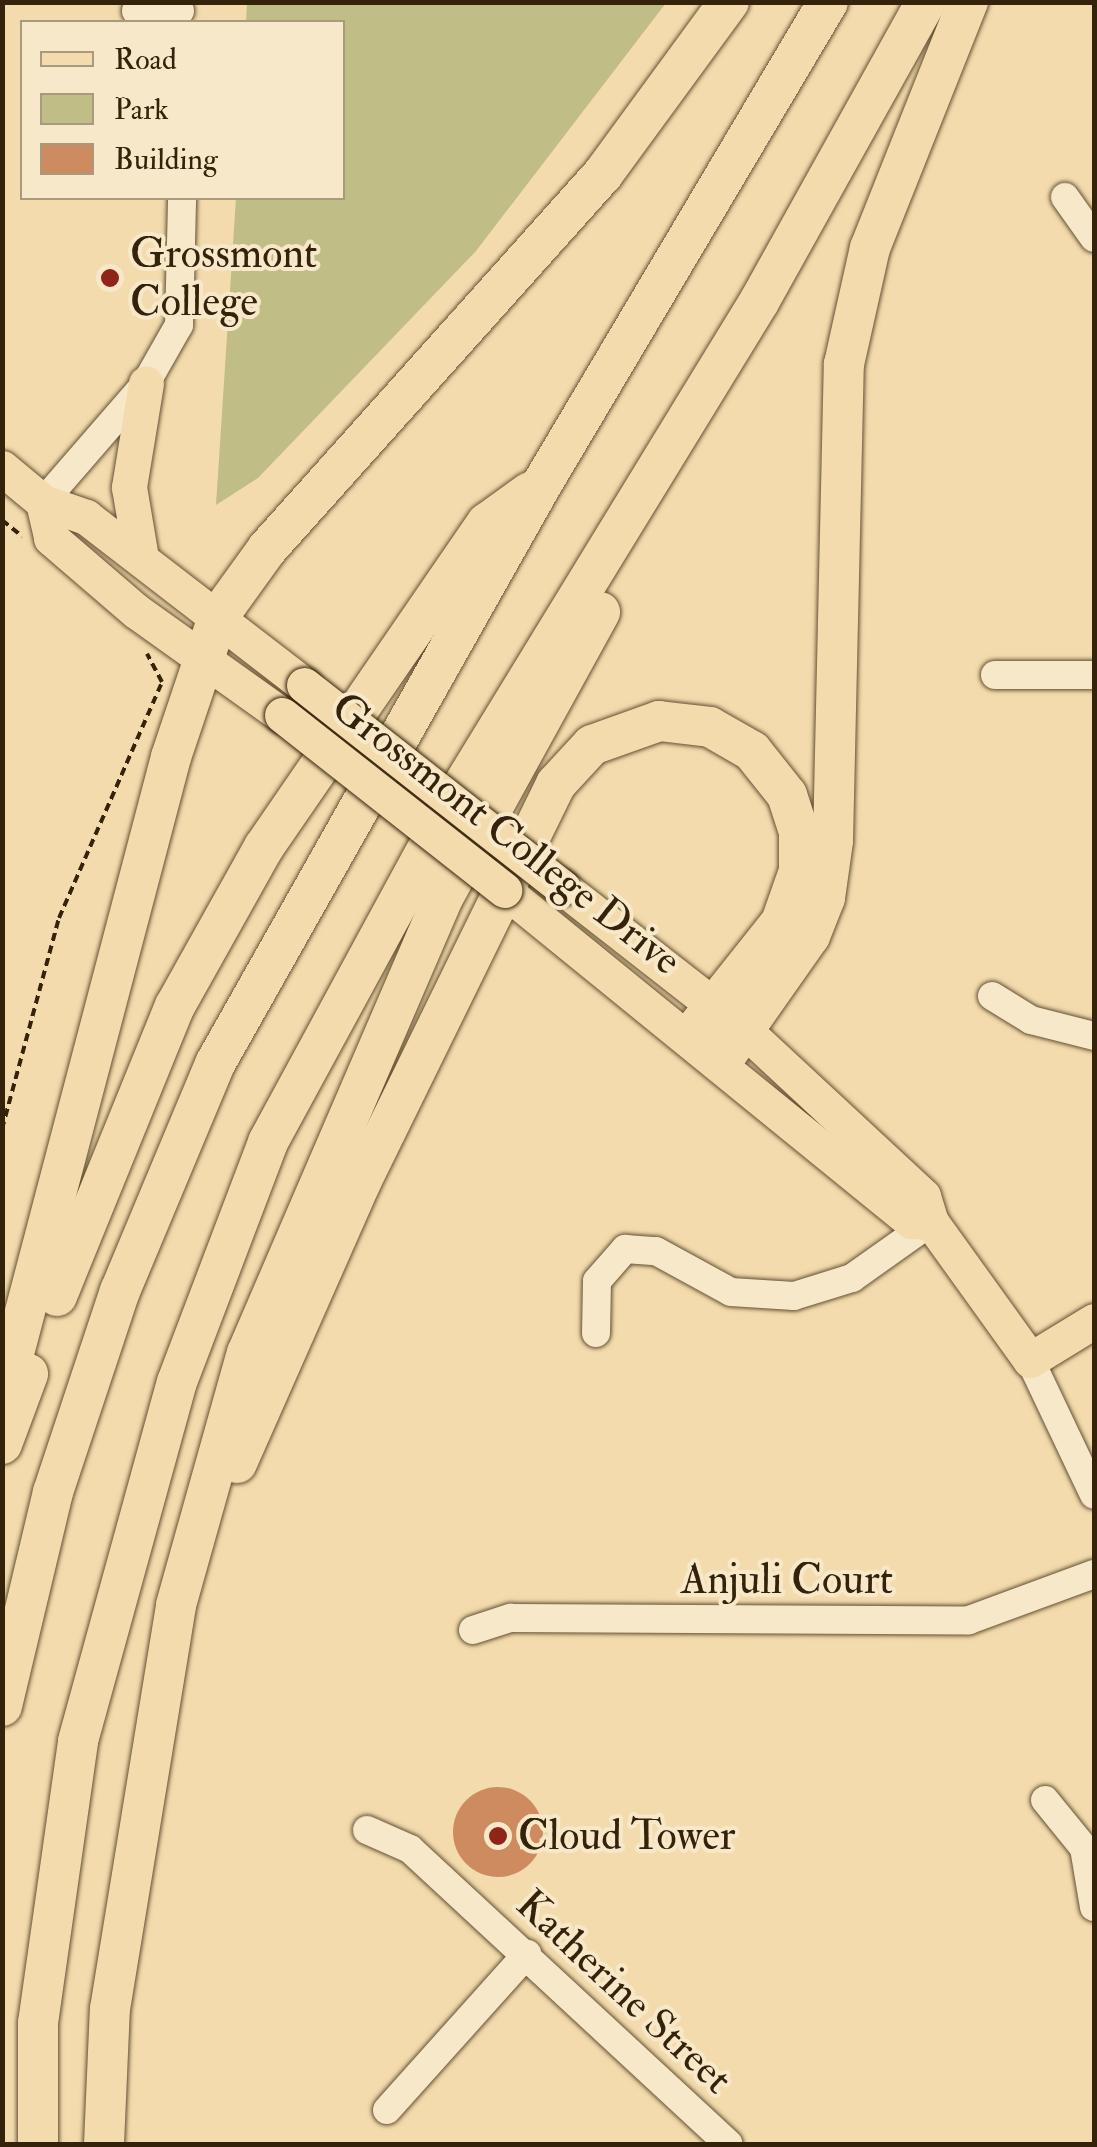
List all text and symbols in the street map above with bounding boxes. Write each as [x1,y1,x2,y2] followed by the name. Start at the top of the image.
[20,20,345,200] legend
[114,41,177,78] text: Road
[114,91,169,128] text: Park
[114,141,218,178] text: Building
[130,229,317,328] place label: Grossmont College
[99,267,121,289] marker: Grossmont College
[321,682,691,986] street label: Grossmont College Drive
[681,1555,893,1605] street label: Anjuli Court
[518,1811,735,1861] place label: Cloud Tower
[487,1825,509,1847] marker: Cloud Tower
[506,1879,742,2105] street label: Katherine Street

